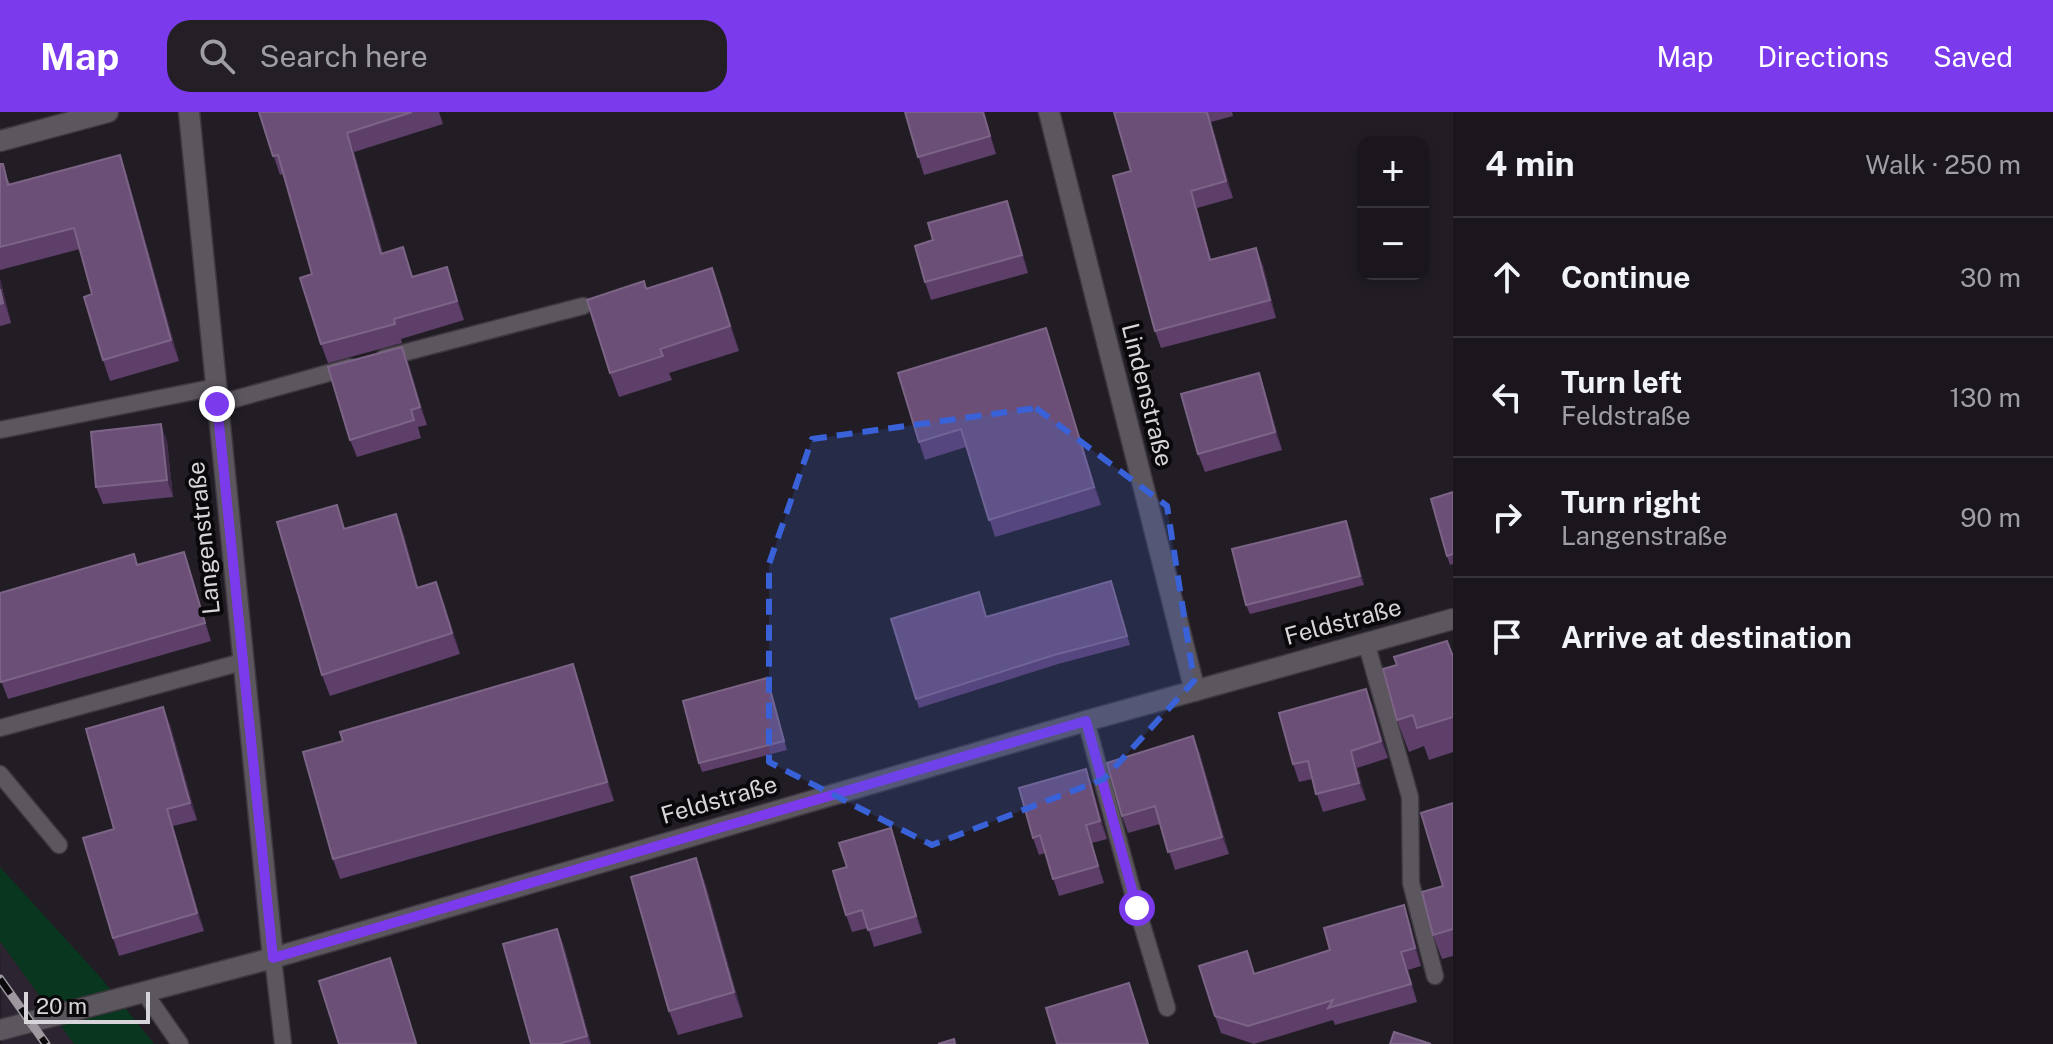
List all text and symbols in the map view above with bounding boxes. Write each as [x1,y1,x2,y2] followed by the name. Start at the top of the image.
[167,20,727,92] search box
[40,34,119,79] text: Map
[195,34,239,78] icon: search
[259,38,428,74] text: Search here
[1657,40,1713,73] text: Map
[1757,40,1889,73] text: Directions
[1933,40,2013,73] text: Saved
[1357,136,1429,280] map controls
[1357,136,1429,208] button: +
[1485,144,1575,184] text: 4 min
[1865,149,2021,180] text: Walk · 250 m
[1357,208,1429,280] button: −
[1485,255,1529,299] icon: ahead
[1561,259,1691,295] text: Continue
[1960,262,2021,293] text: 30 m
[1117,320,1179,469] street label: Lindenstraße
[1561,364,1682,400] text: Turn left
[1485,375,1529,419] icon: left
[1949,382,2021,413] text: 130 m
[199,386,235,422] route end
[1561,400,1691,431] text: Feldstraße
[181,460,225,616] street label: Langenstraße
[1561,484,1701,520] text: Turn right
[1485,495,1529,539] icon: right
[1960,502,2021,533] text: 90 m
[1561,520,1727,551] text: Langenstraße
[1281,592,1404,650] street label: Feldstraße
[1485,615,1529,659] icon: arrive
[1561,619,1852,655] text: Arrive at destination
[657,769,780,829] street label: Feldstraße
[1119,890,1155,926] route start
[24,988,150,1024] scale bar
[36,993,87,1019] text: 20 m

